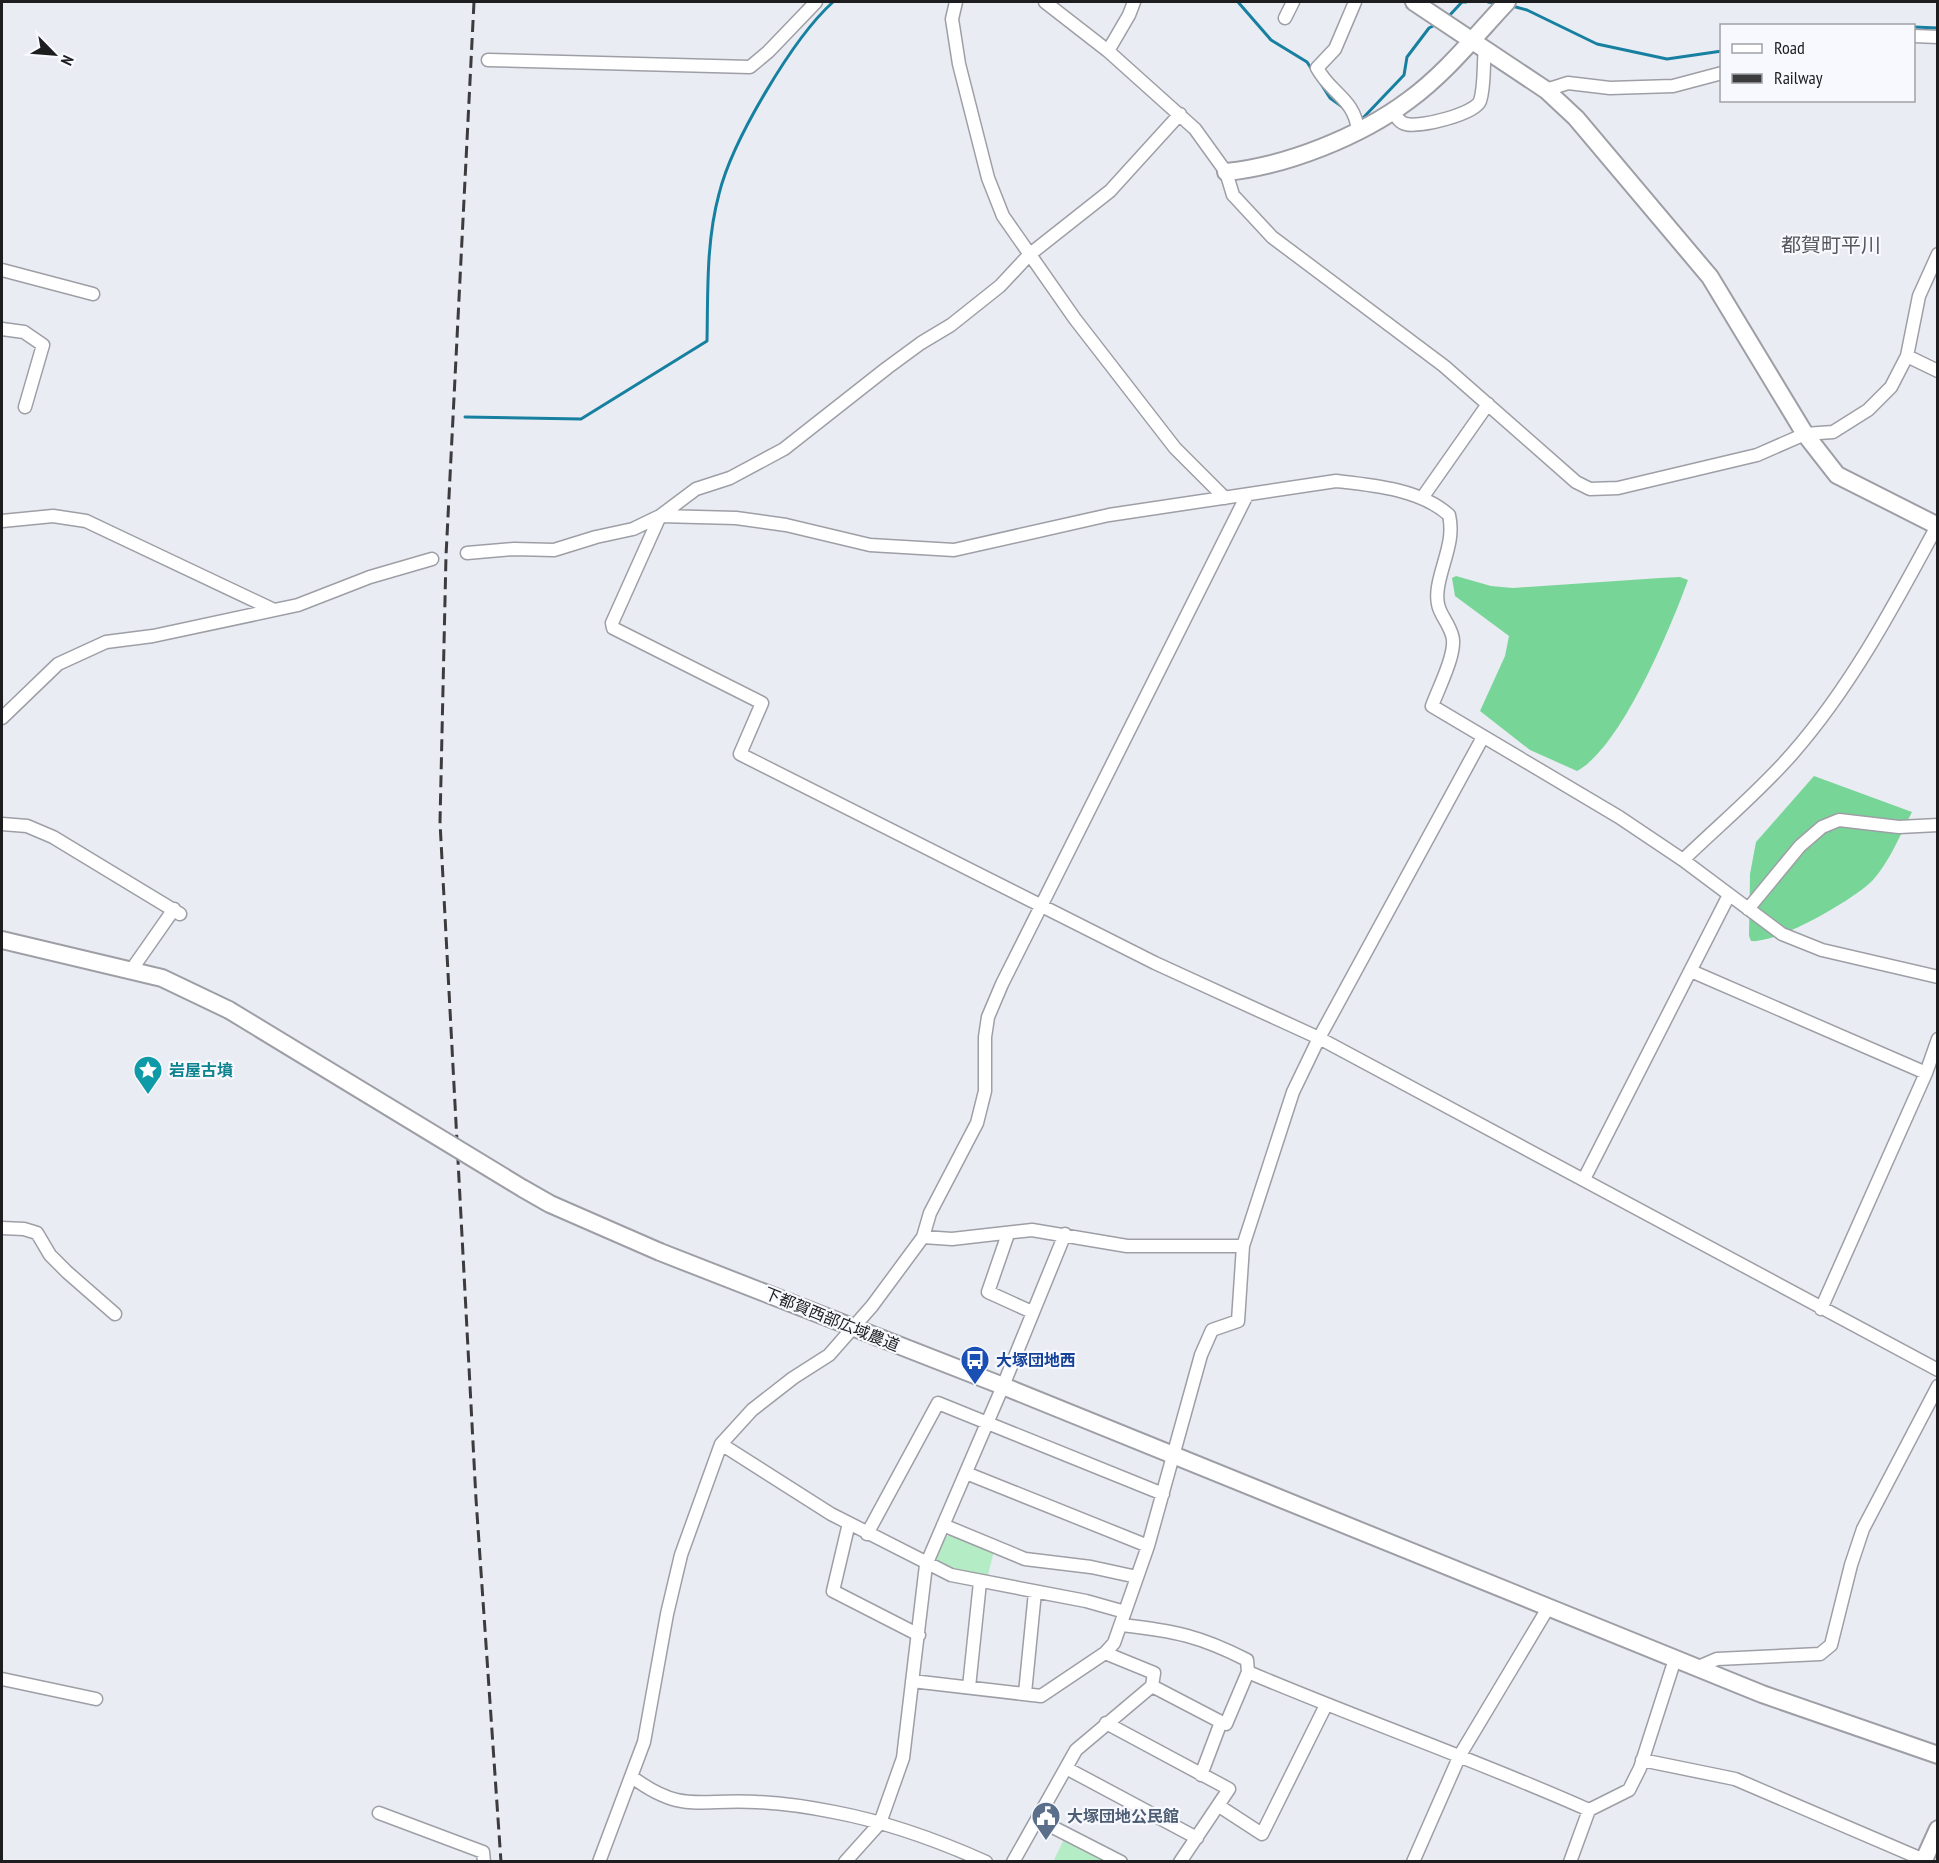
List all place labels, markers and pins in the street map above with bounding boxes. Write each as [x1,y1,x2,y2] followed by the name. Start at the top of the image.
[132,1054,164,1096] place icon: 岩屋古墳
[169,1060,233,1080] place label: 岩屋古墳
[959,1344,991,1386] bus stop icon: 大塚団地西
[996,1350,1076,1370] place label: 大塚団地西
[1030,1800,1062,1842] public building icon: 大塚団地公民館
[1067,1806,1179,1826] place label: 大塚団地公民館

